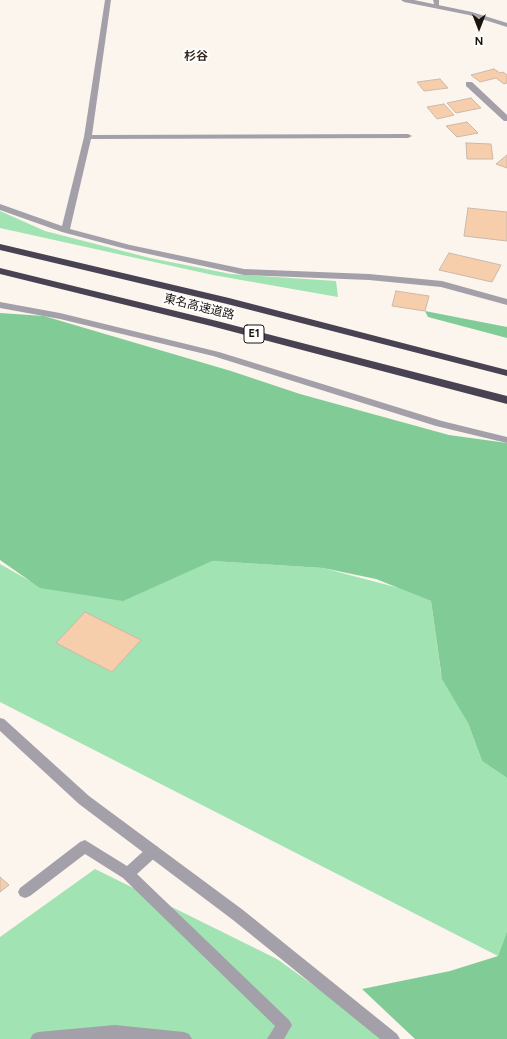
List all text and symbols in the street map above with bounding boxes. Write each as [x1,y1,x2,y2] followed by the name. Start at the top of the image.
[459,8,499,48] north arrow
[475,34,483,47] text: N
[184,49,208,63] district label: 杉谷
[162,291,236,323] street label: 東名高速道路
[244,325,264,343] road number: E1

